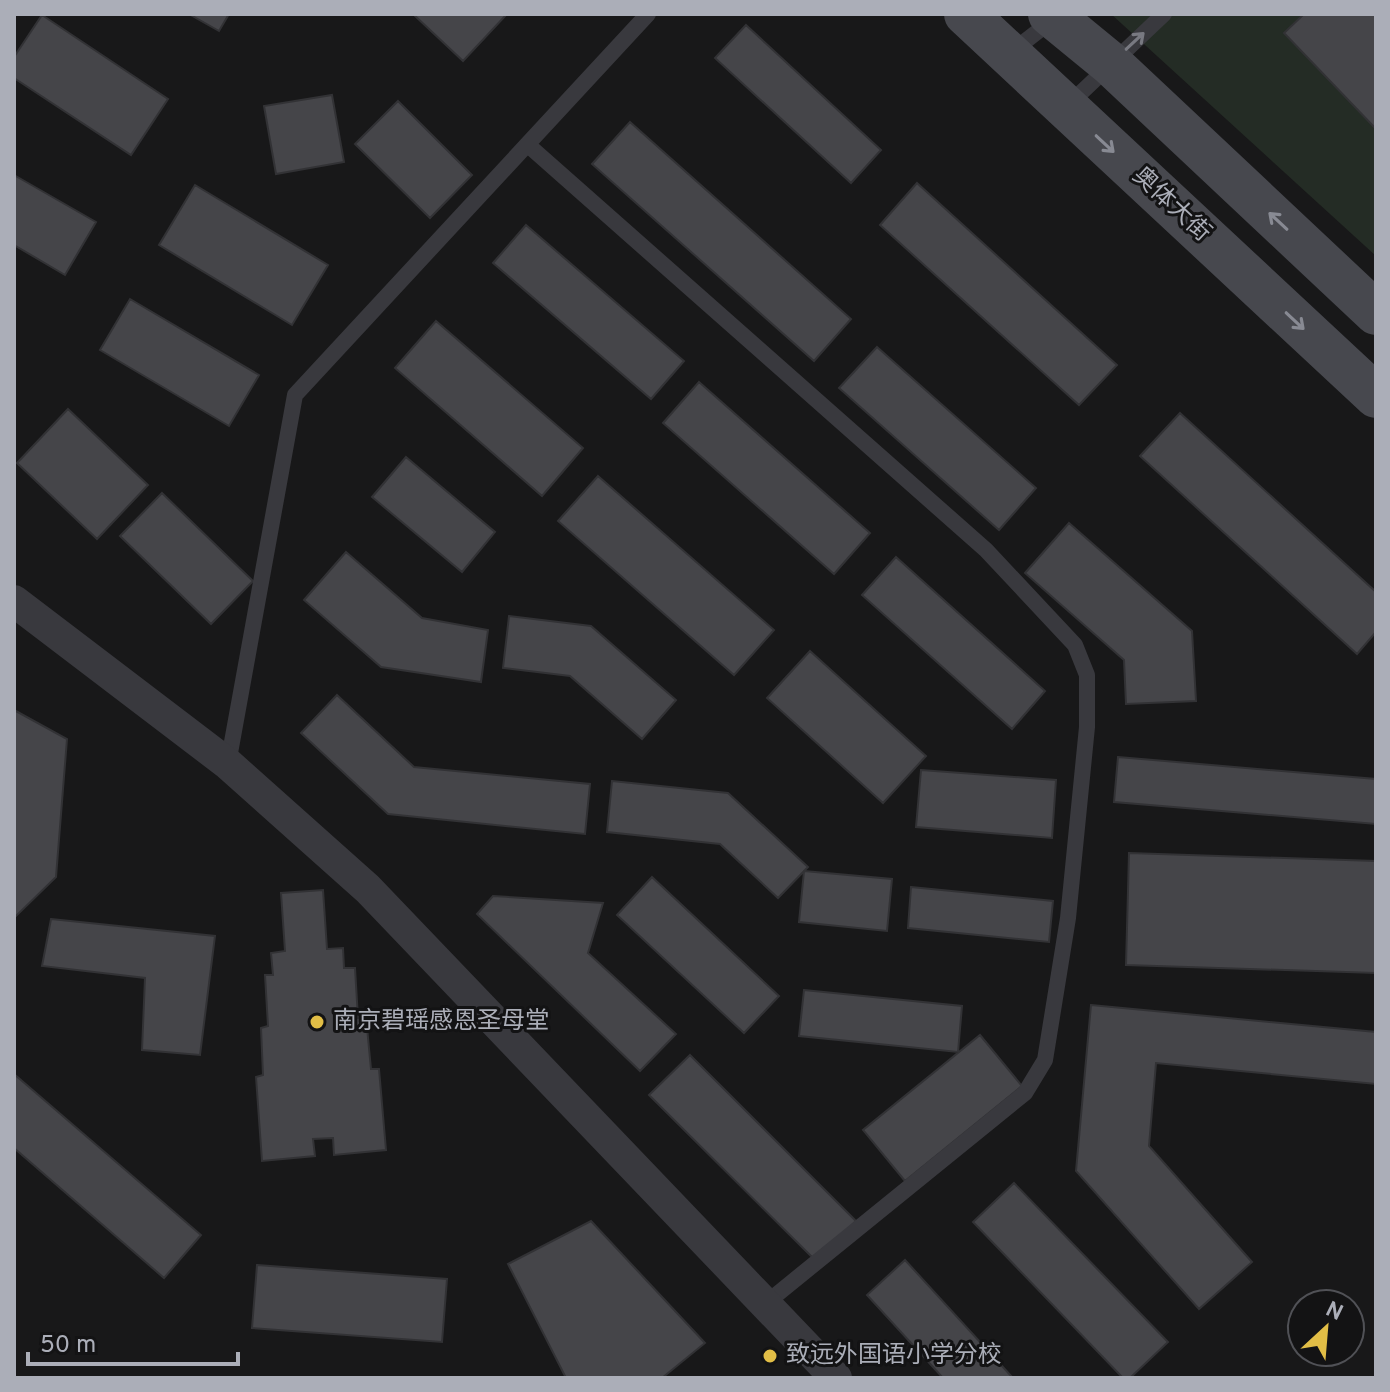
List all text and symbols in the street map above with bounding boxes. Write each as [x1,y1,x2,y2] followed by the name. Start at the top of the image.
[1125,32,1144,51] one-way arrow
[1095,134,1115,153] one-way arrow
[1126,161,1216,249] street label: 奥体大街
[1268,212,1288,231] one-way arrow
[1285,312,1305,330] one-way arrow
[333,1007,549,1037] place label: 南京碧瑶感恩圣母堂
[308,1013,326,1031] marker: 南京碧瑶感恩圣母堂
[1286,1288,1366,1368] north arrow
[1321,1297,1347,1328] text: N
[28,1316,238,1366] scale bar
[40,1331,96,1361] text: 50 m
[786,1341,1002,1371] place label: 致远外国语小学分校
[761,1347,779,1365] marker: 致远外国语小学分校

